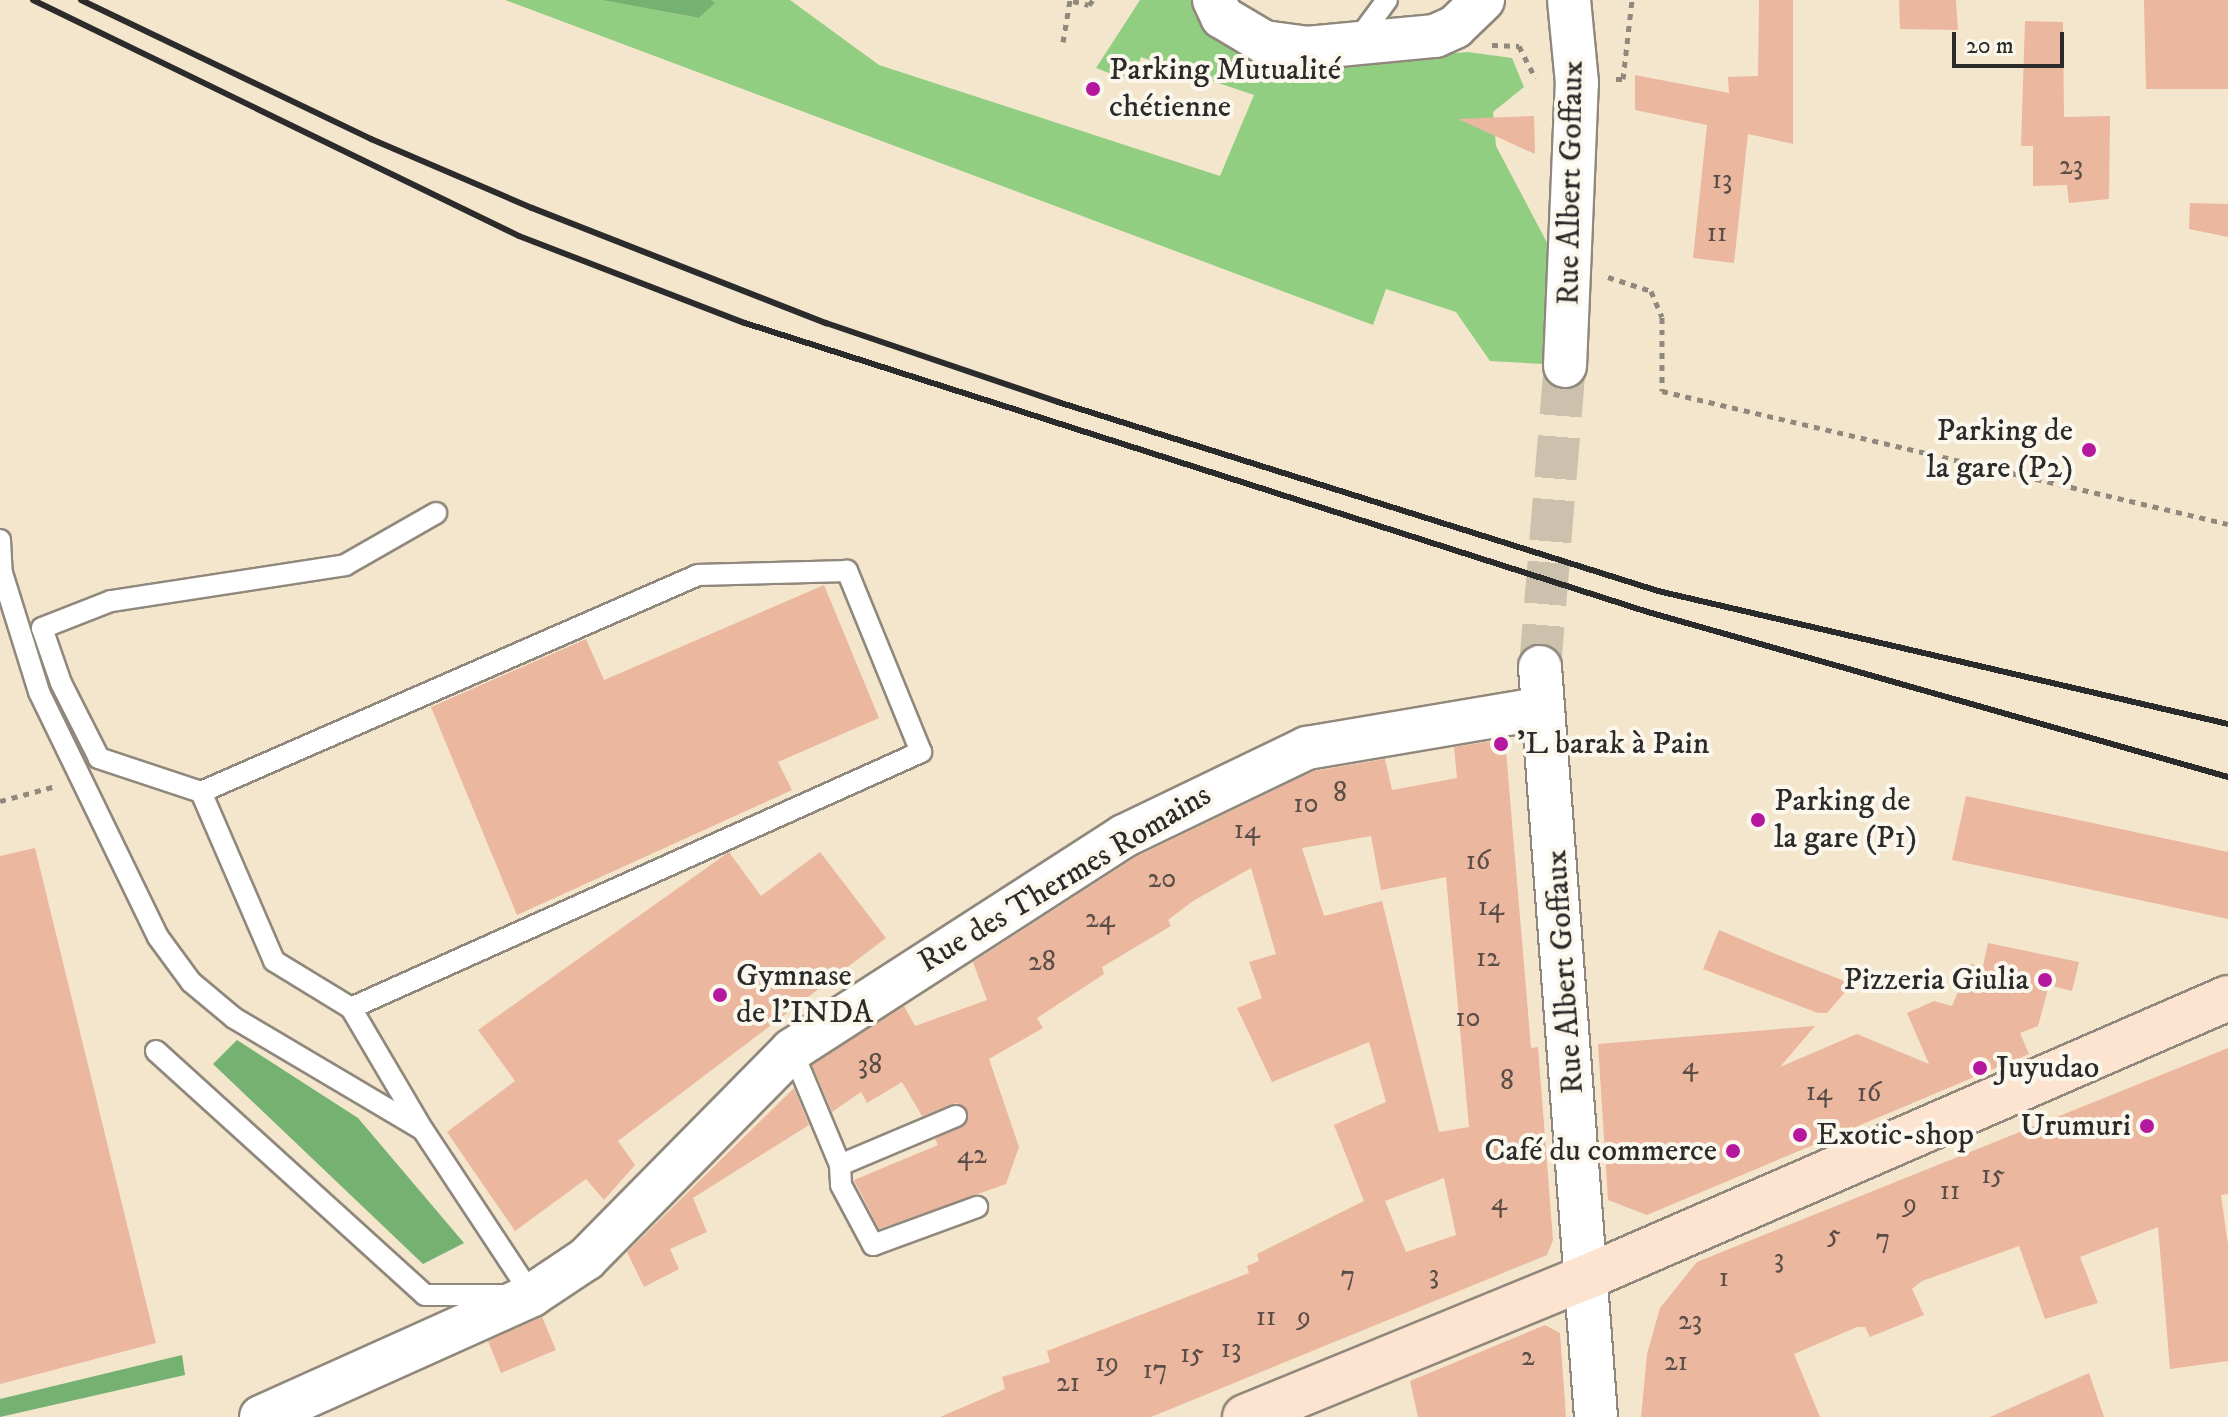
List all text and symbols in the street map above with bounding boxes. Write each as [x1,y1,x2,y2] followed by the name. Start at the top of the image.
[1956,16,2068,66] scale bar
[1966,31,2014,61] text: 20 m
[1109,52,1341,127] place label: Parking Mutualité chétienne
[1550,60,1592,306] street label: Rue Albert Goffaux
[1084,80,1102,98] marker: Parking Mutualité chétienne
[2059,149,2083,183] house number: 23
[1712,163,1732,197] house number: 13
[1707,216,1727,250] house number: 11
[1926,413,2073,488] place label: Parking de la gare (P2)
[2080,441,2098,459] marker: Parking de la gare (P2)
[1517,725,1710,763] place label: 'L barak à Pain
[1492,735,1510,753] marker: 'L barak à Pain
[912,776,1218,982] street label: Rue des Thermes Romains
[1333,776,1347,810] house number: 8
[1774,783,1917,858] place label: Parking de la gare (P1)
[1293,787,1319,821] house number: 10
[1749,811,1767,829] marker: Parking de la gare (P1)
[1234,813,1260,847] house number: 14
[1466,844,1490,878] house number: 16
[1537,849,1593,1095] street label: Rue Albert Goffaux
[1148,862,1176,896] house number: 20
[1478,890,1504,924] house number: 14
[1085,902,1115,936] house number: 24
[1476,941,1500,975] house number: 12
[1028,945,1056,979] house number: 28
[736,958,873,1033] place label: Gymnase de l'INDA
[1843,961,2029,999] place label: Pizzeria Giulia
[2036,971,2054,989] marker: Pizzeria Giulia
[711,986,729,1004] marker: Gymnase de l'INDA
[1455,1001,1481,1035] house number: 10
[858,1048,882,1082] house number: 38
[1682,1049,1698,1083] house number: 4
[1996,1049,2099,1087] place label: Juyudao
[1971,1059,1989,1077] marker: Juyudao
[1500,1064,1514,1098] house number: 8
[1806,1075,1832,1109] house number: 14
[1857,1076,1881,1110] house number: 16
[2020,1107,2131,1145] place label: Urumuri
[1816,1116,1974,1154] place label: Exotic-shop
[2138,1117,2156,1135] marker: Urumuri
[1791,1126,1809,1144] marker: Exotic-shop
[1484,1132,1717,1170] place label: Café du commerce
[957,1138,987,1172] house number: 42
[1724,1142,1742,1160] marker: Café du commerce
[1981,1158,2005,1192] house number: 15
[1940,1174,1960,1208] house number: 11
[1491,1185,1507,1219] house number: 4
[1903,1187,1917,1221] house number: 9
[1827,1218,1841,1252] house number: 5
[1876,1222,1890,1256] house number: 7
[1774,1242,1784,1276] house number: 3
[1429,1258,1439,1292] house number: 3
[1341,1259,1355,1293] house number: 7
[1719,1261,1729,1295] house number: 1
[1256,1300,1276,1334] house number: 11
[1297,1300,1311,1334] house number: 9
[1678,1304,1702,1338] house number: 23
[1221,1332,1241,1366] house number: 13
[1180,1337,1204,1371] house number: 15
[1521,1340,1535,1374] house number: 2
[1664,1345,1688,1379] house number: 21
[1095,1346,1119,1380] house number: 19
[1142,1353,1168,1387] house number: 17
[1056,1366,1080,1400] house number: 21

